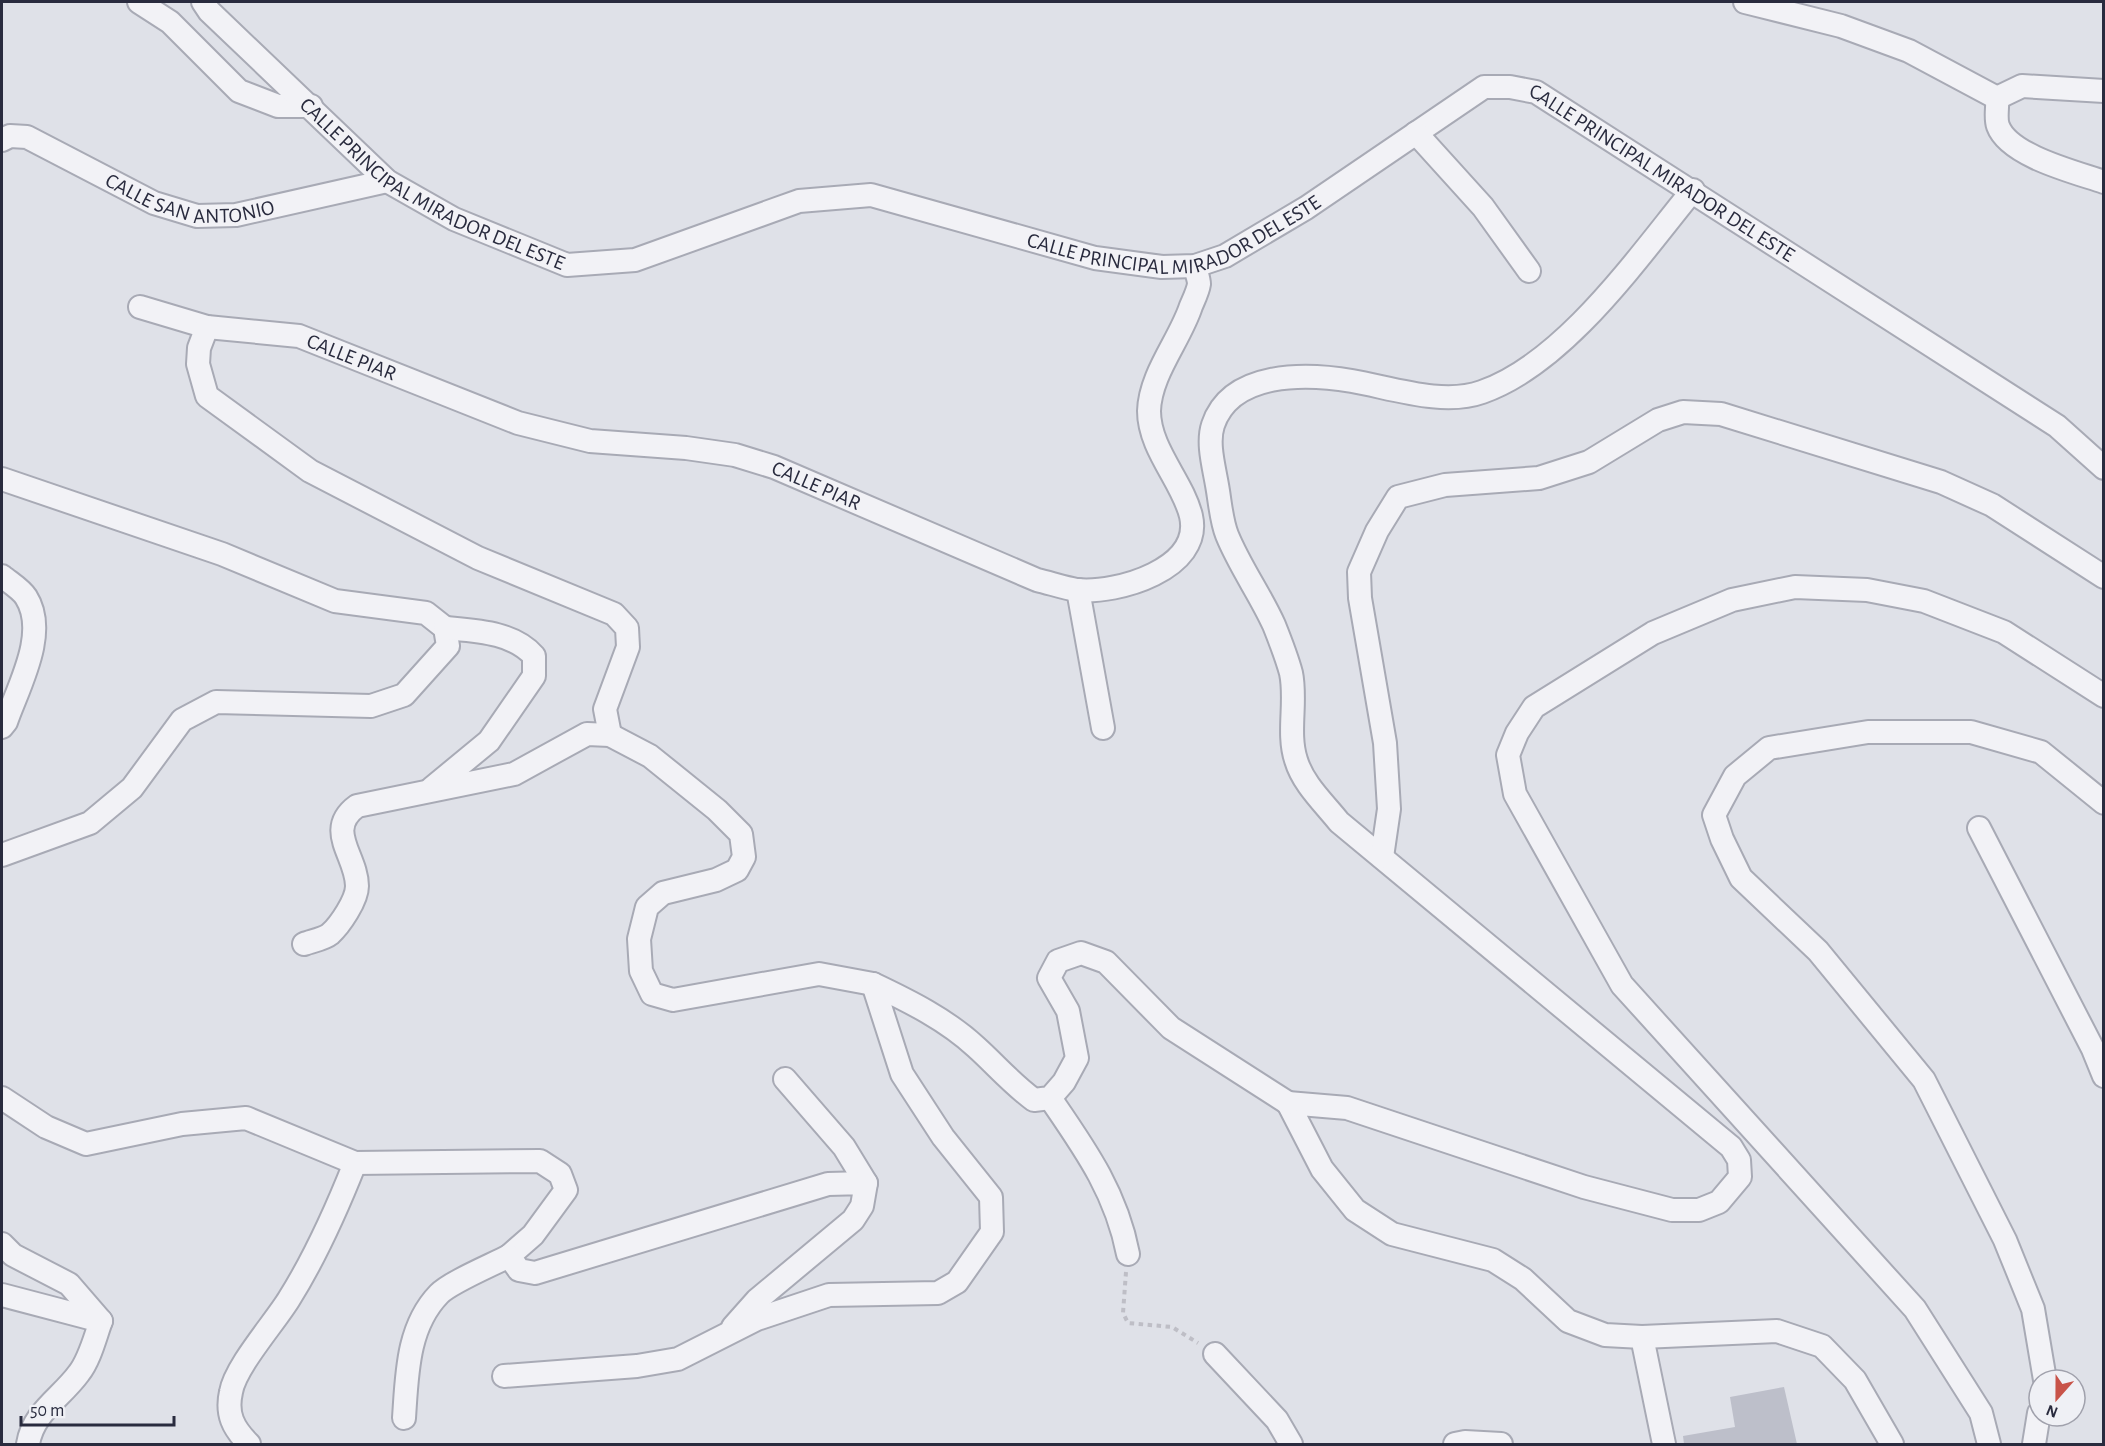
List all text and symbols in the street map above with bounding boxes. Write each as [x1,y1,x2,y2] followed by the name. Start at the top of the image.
[1528,81,1798,266] street label: CALLE PRINCIPAL MIRADOR DEL ESTE
[296,94,568,274] street label: CALLE PRINCIPAL MIRADOR DEL ESTE
[102,170,276,227] street label: CALLE SAN ANTONIO
[1025,191,1324,278] street label: CALLE PRINCIPAL MIRADOR DEL ESTE
[304,330,399,385] street label: CALLE PIAR
[769,457,864,514] street label: CALLE PIAR
[2027,1368,2087,1428] north arrow
[21,1389,174,1427] scale bar
[30,1402,64,1420] text: 50 m
[2044,1402,2060,1421] text: N

